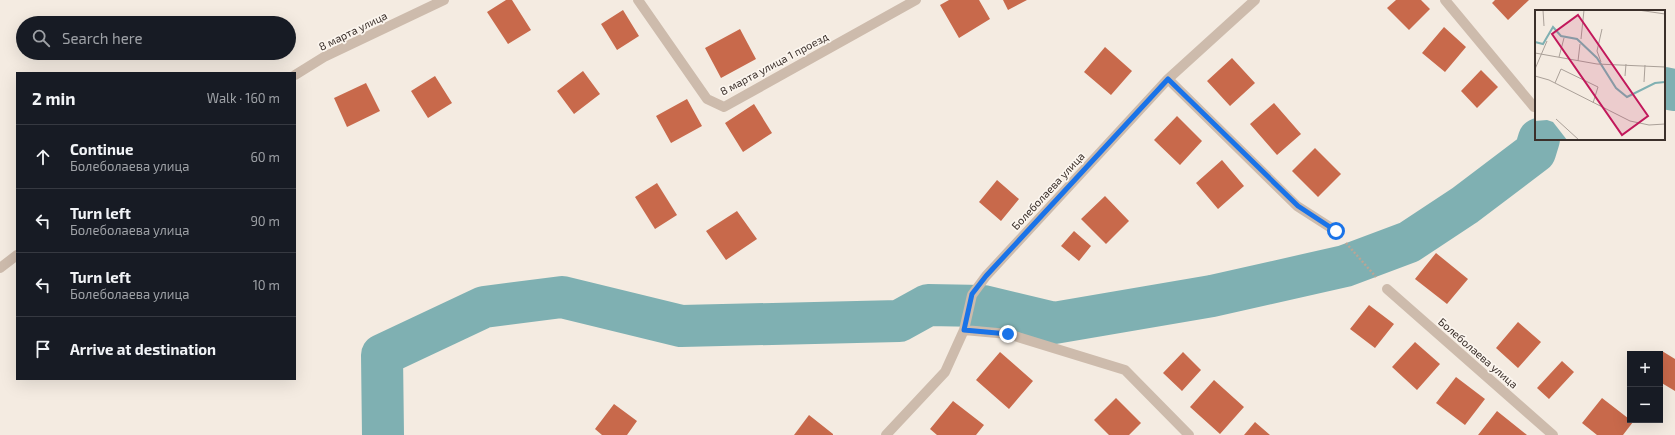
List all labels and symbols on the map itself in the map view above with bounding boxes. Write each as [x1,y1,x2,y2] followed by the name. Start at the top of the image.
[316,8,390,54] street label: 8 марта улица
[1535,10,1665,140] inset map
[717,29,831,98] street label: 8 марта улица 1 проезд
[1008,149,1088,233] street label: Болеболаева улица
[1327,222,1345,240] route start
[1435,315,1521,391] street label: Болеболаева улица
[999,325,1017,343] route end

